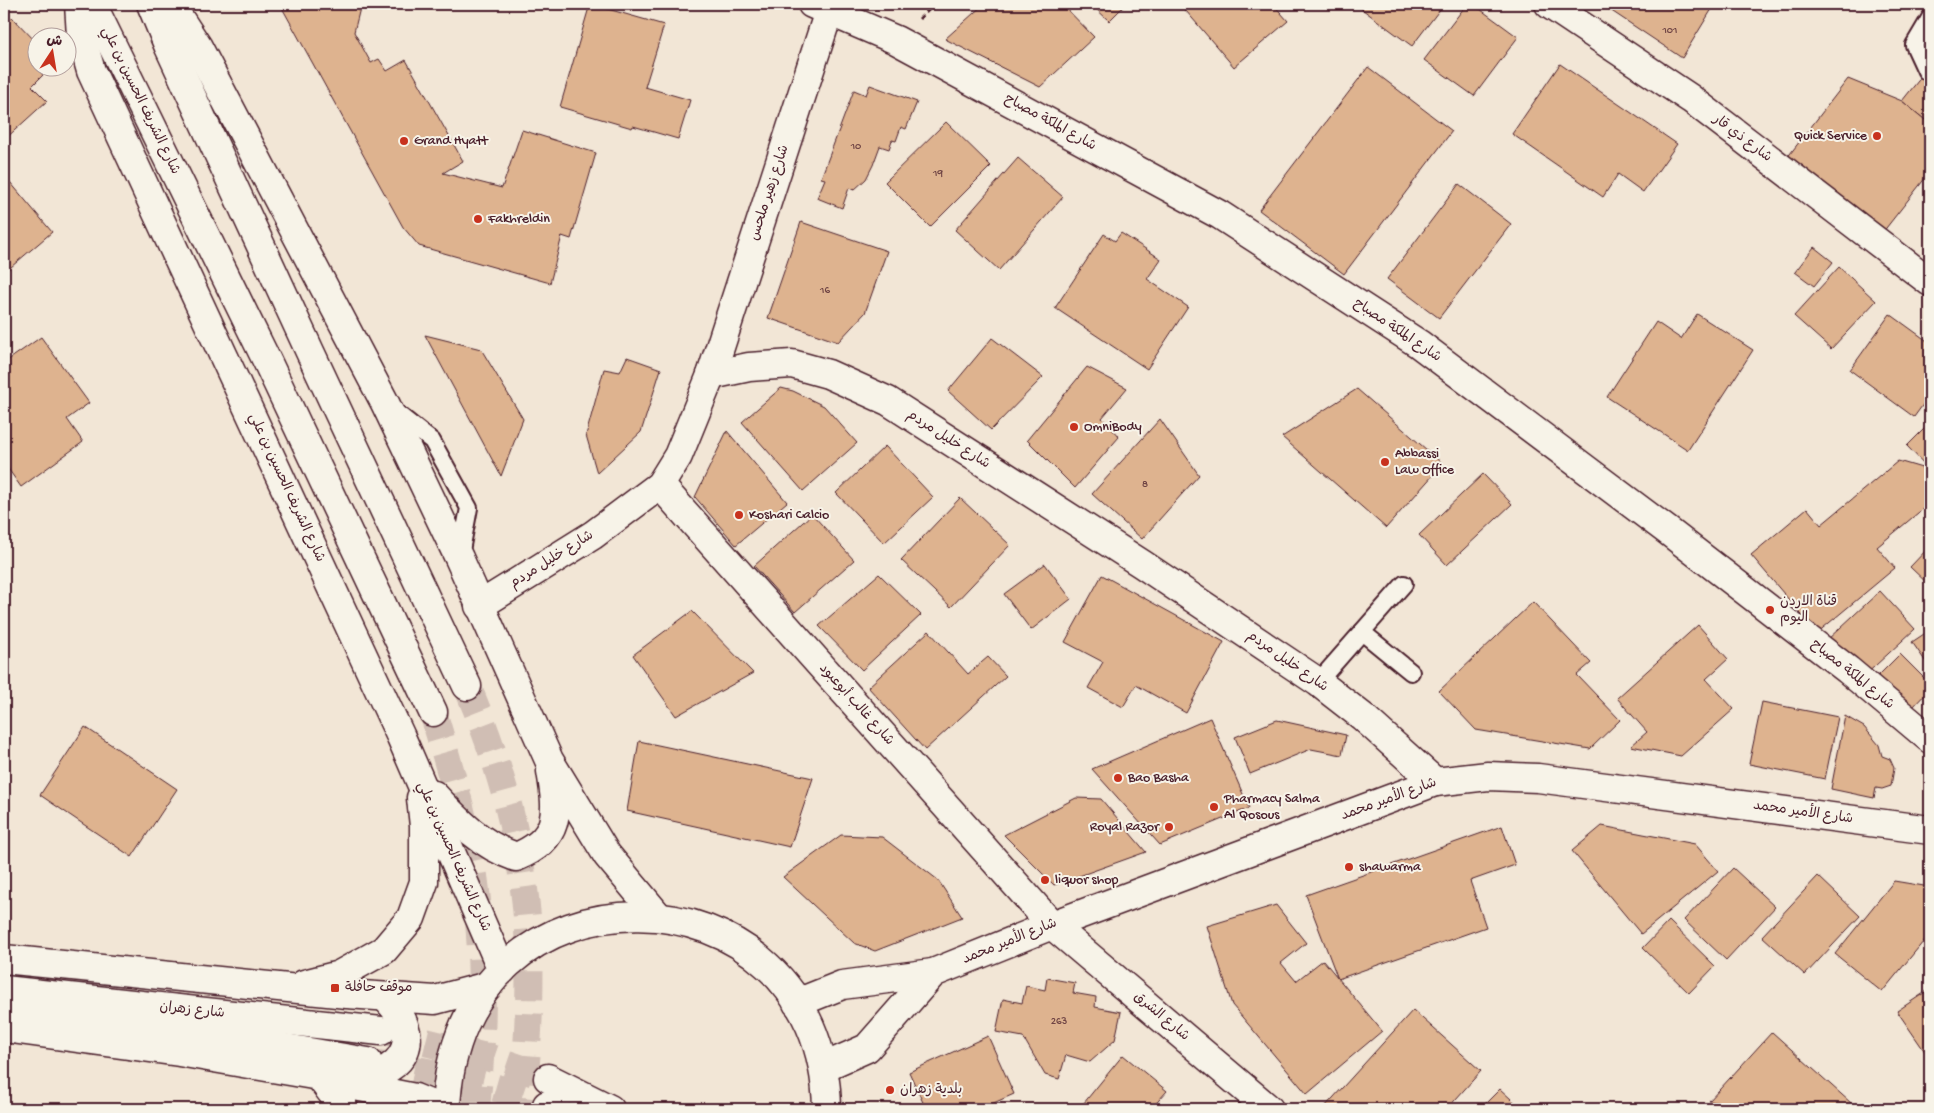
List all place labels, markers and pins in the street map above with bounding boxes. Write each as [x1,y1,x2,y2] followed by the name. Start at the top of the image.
[1794,128,1868,145] place label: Quick Service
[1871,130,1883,142] marker: Quick Service
[414,133,489,150] place label: Grand Hyatt
[398,135,410,147] marker: Grand Hyatt
[487,211,550,228] place label: Fakhreldin
[472,213,484,225] marker: Fakhreldin
[1084,419,1142,436] place label: OmniBody
[1068,421,1080,433] marker: OmniBody
[1395,446,1455,479] place label: Abbassi Law Office
[1379,456,1391,468] marker: Abbassi Law Office
[749,507,829,524] place label: Koshari Calcio
[733,509,745,521] marker: Koshari Calcio
[1780,594,1837,627] place label: قناة الاردن اليوم
[1764,604,1776,616] marker: قناة الاردن اليوم
[1127,770,1190,787] place label: Bao Basha
[1112,772,1124,784] marker: Bao Basha
[1223,791,1321,824] place label: Pharmacy Salma Al Qosous
[1208,801,1220,813] marker: Pharmacy Salma Al Qosous
[1090,819,1160,836] place label: Royal Razor
[1163,821,1175,833] marker: Royal Razor
[1359,859,1422,876] place label: shawarma
[1343,861,1355,873] marker: shawarma
[1055,872,1119,889] place label: liquor shop
[1039,874,1051,886] marker: liquor shop
[345,980,413,997] place label: موقف حافلة
[329,982,341,994] marker: موقف حافلة
[900,1082,962,1099] place label: بلدية زهران
[884,1084,896,1096] marker: بلدية زهران

